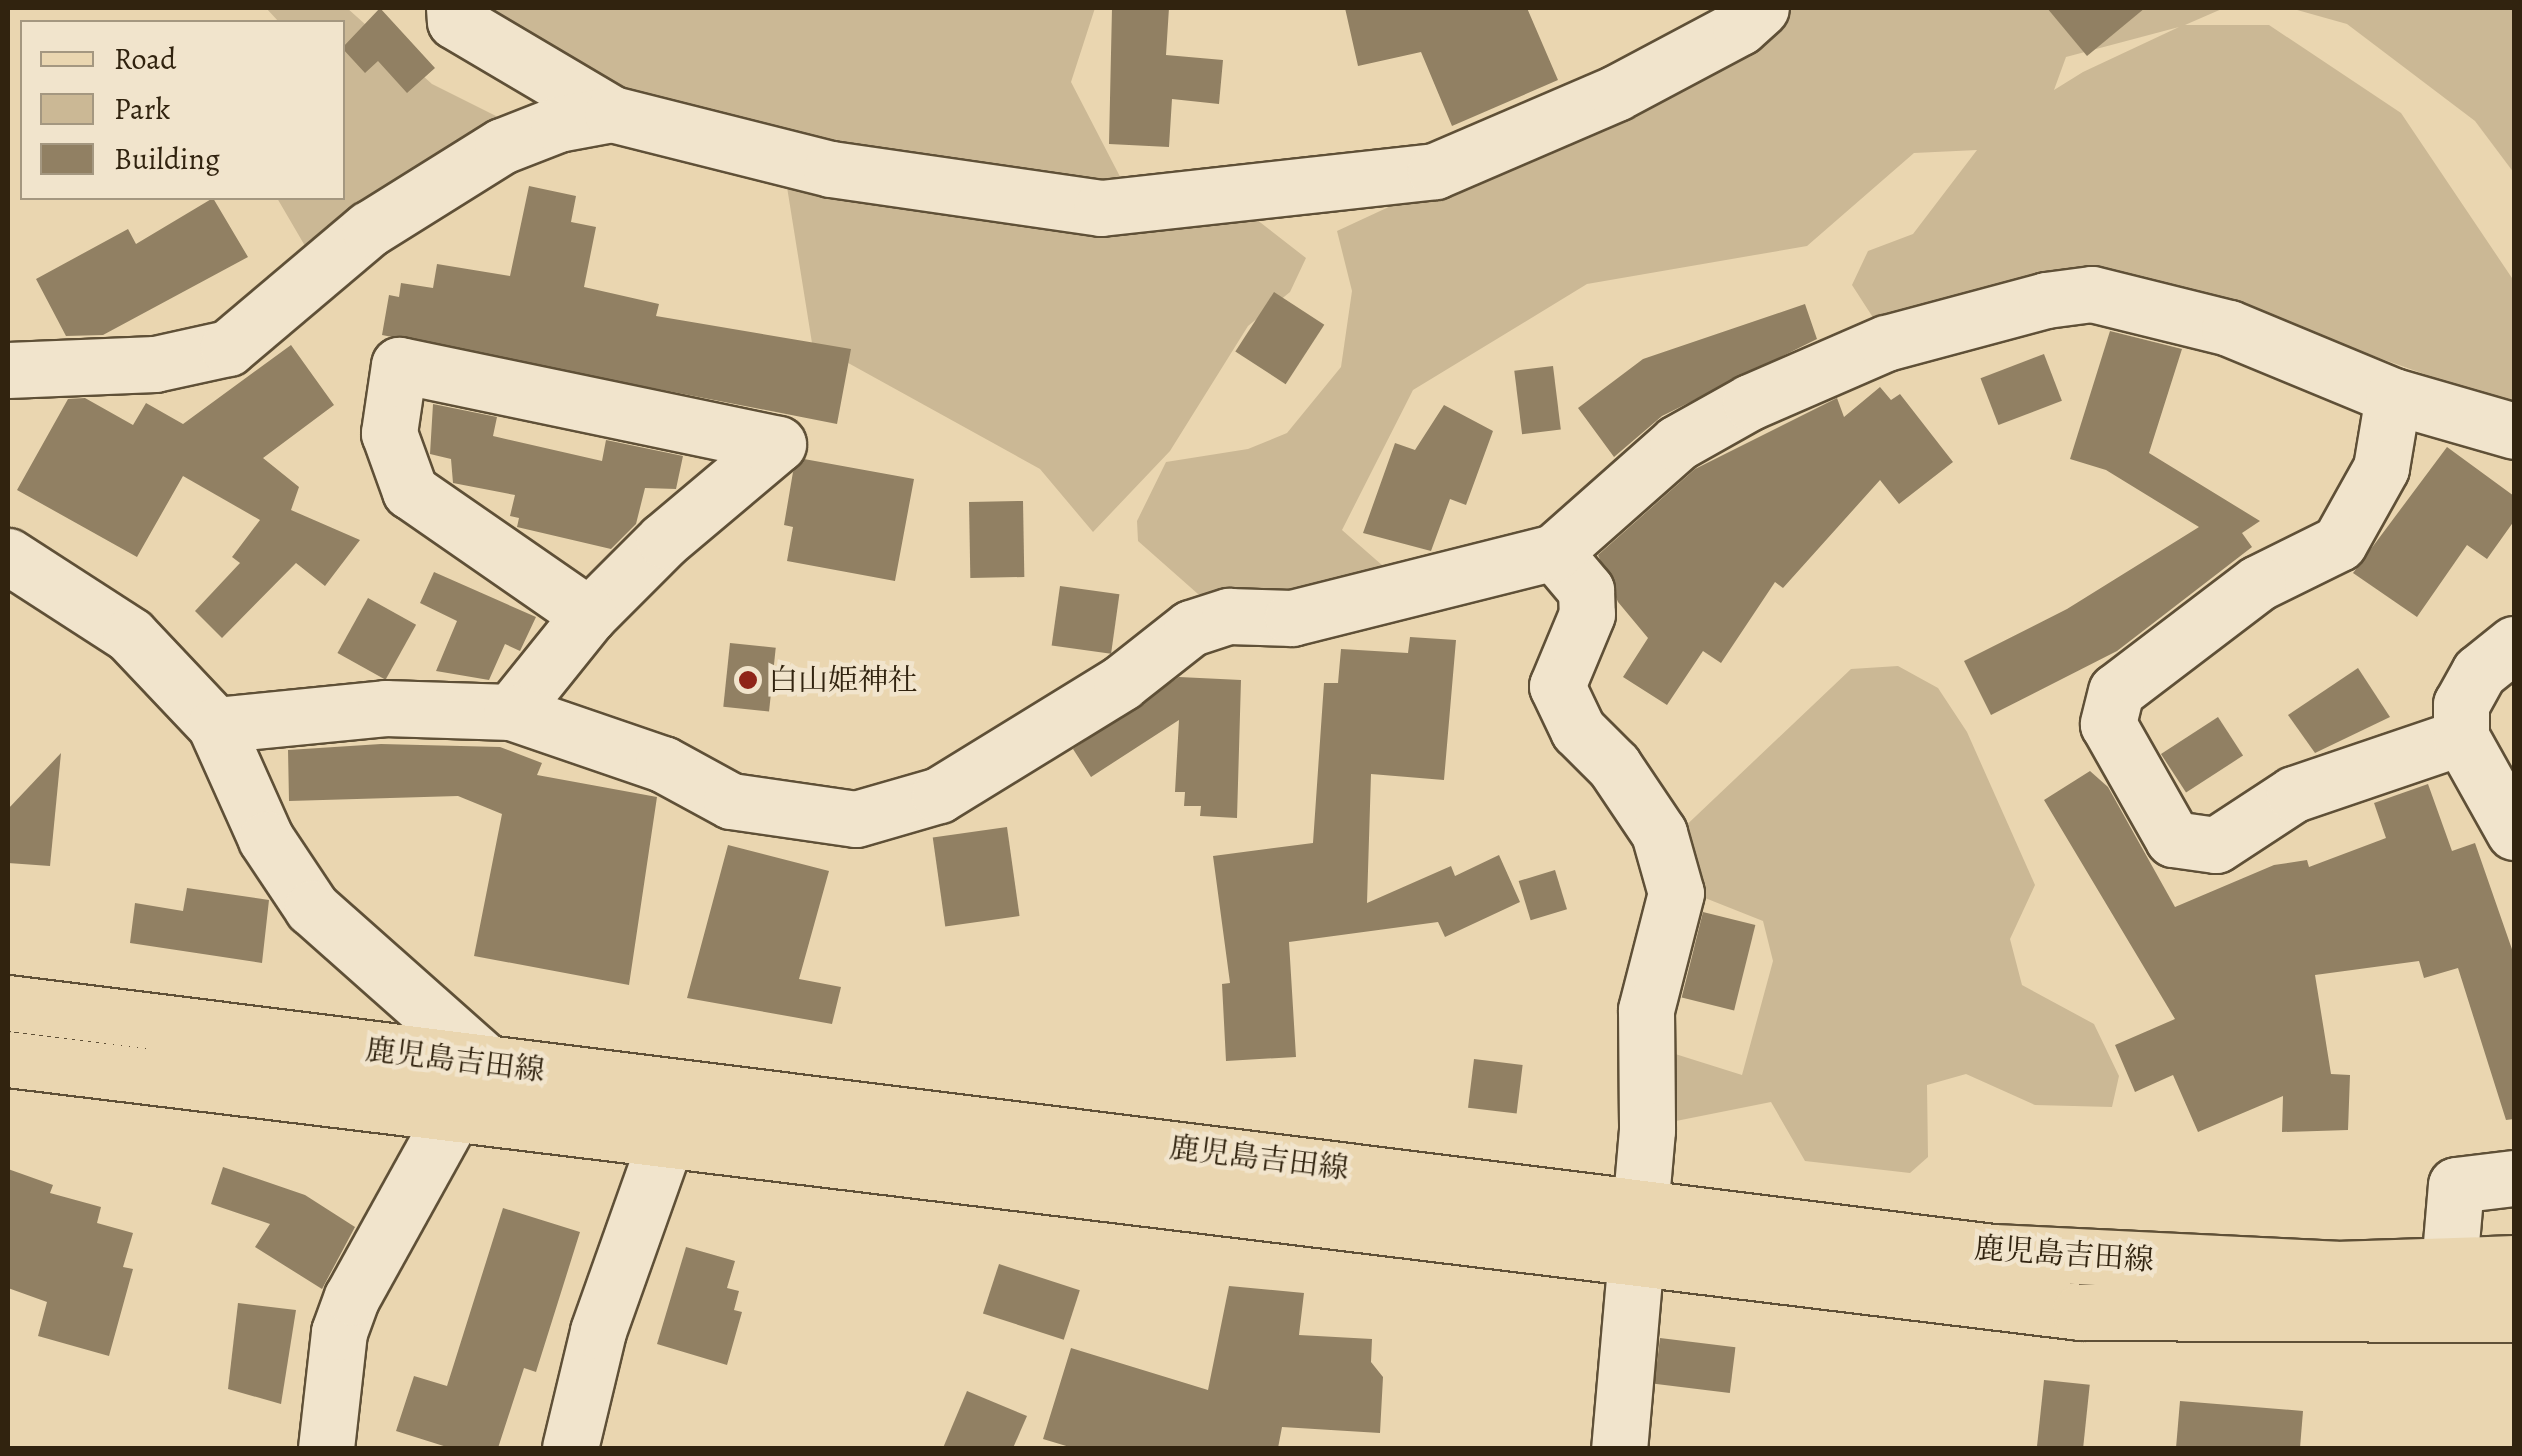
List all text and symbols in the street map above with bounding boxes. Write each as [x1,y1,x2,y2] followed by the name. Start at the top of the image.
[20,20,345,200] legend
[114,39,176,79] text: Road
[114,89,170,129] text: Park
[114,139,220,179] text: Building
[768,662,918,698] place label: 白山姫神社
[737,669,759,691] marker: 白山姫神社
[363,1031,547,1089] street label: 鹿児島吉田線
[1167,1129,1351,1187] street label: 鹿児島吉田線
[1973,1230,2155,1278] street label: 鹿児島吉田線

